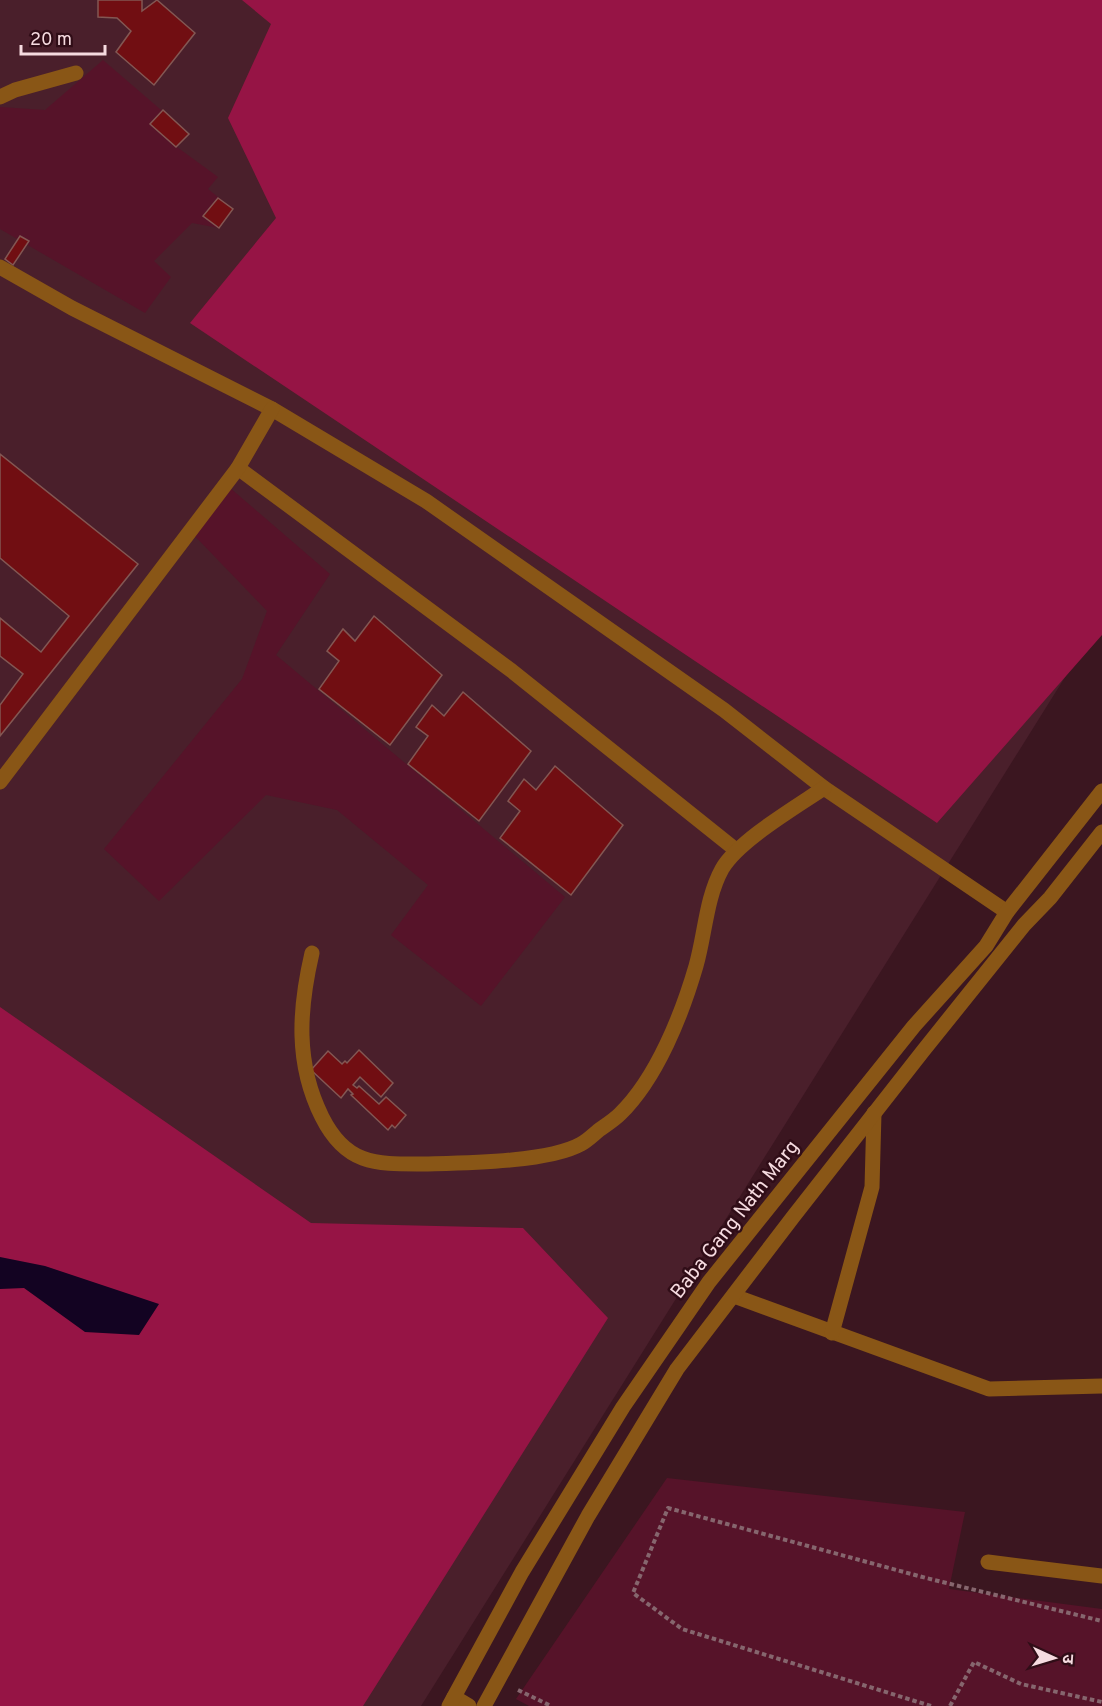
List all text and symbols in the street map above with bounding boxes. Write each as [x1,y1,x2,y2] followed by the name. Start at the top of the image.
[21,18,105,56] scale bar
[30,29,72,52] text: 20 m
[666,1136,806,1305] street label: Baba Gang Nath Marg
[1024,1628,1084,1688] north arrow
[1057,1654,1077,1665] text: उ

